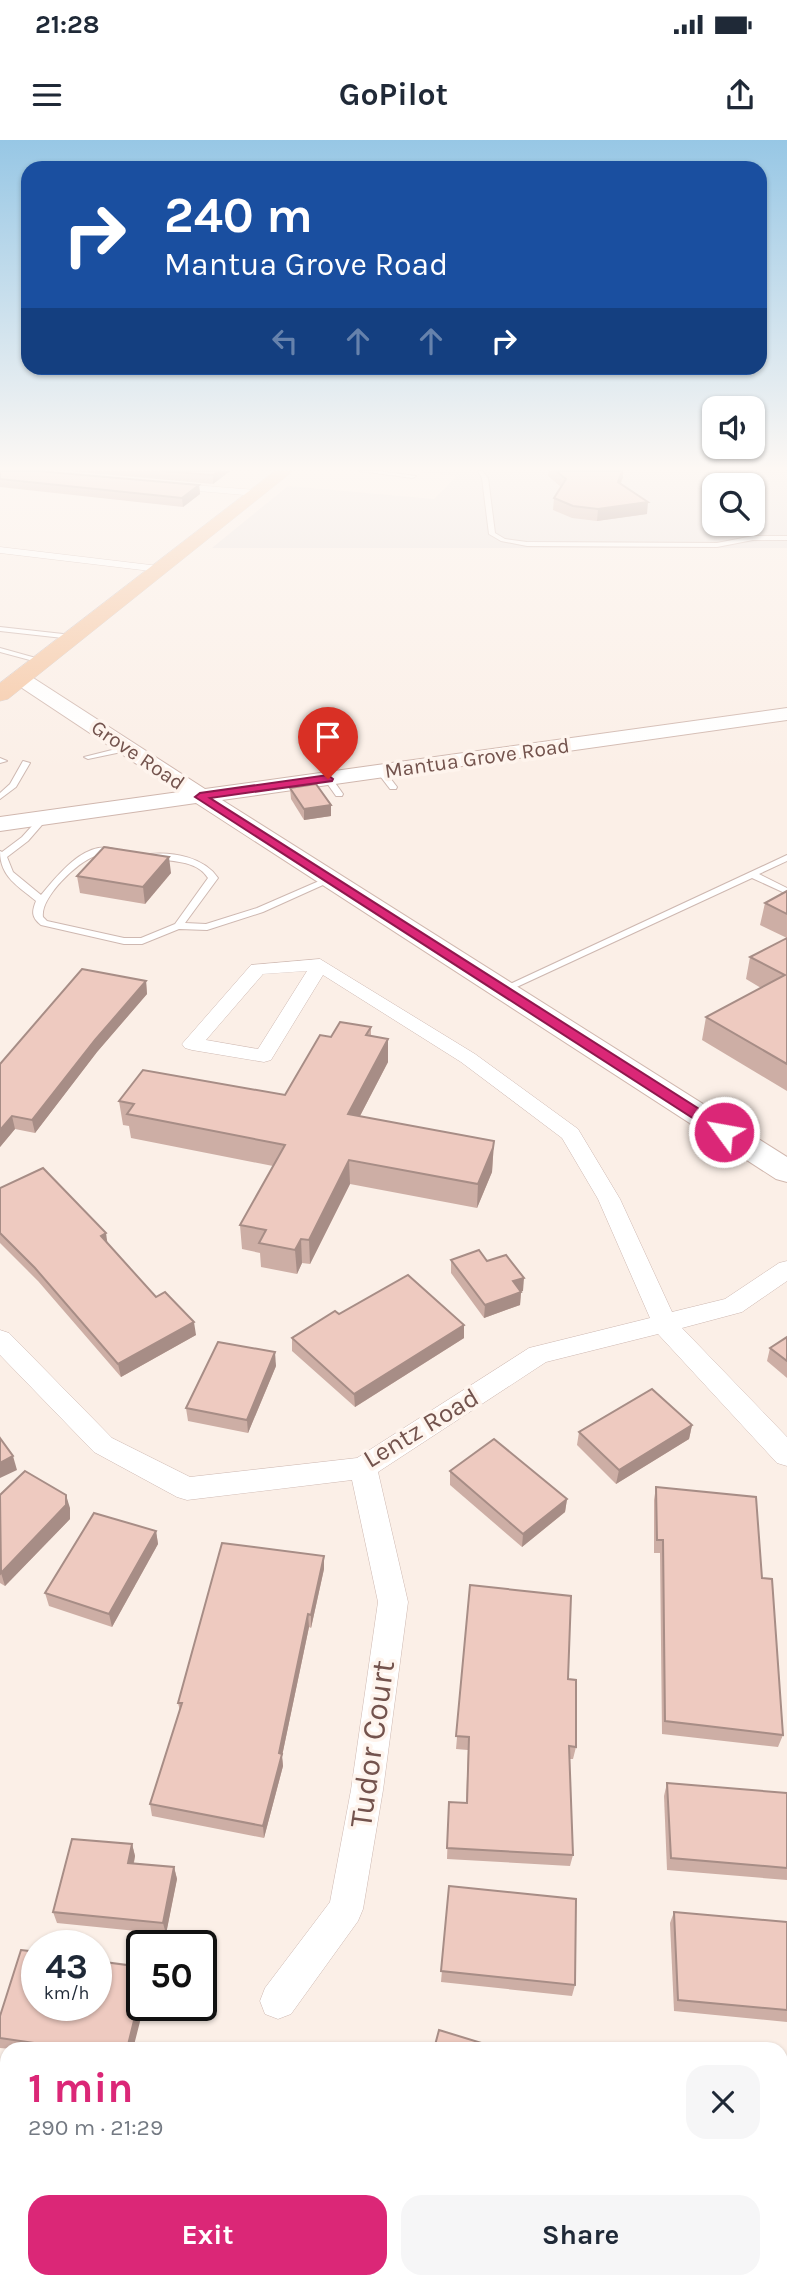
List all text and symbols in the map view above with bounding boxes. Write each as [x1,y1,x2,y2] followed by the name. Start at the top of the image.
[35,9,100,40] text: 21:28
[28,76,66,114] icon: menu
[339,76,448,113] text: GoPilot
[721,76,759,114] icon: share
[164,187,313,244] text: 240 m
[49,189,140,280] icon: right
[164,246,448,283] text: Mantua Grove Road
[266,322,304,360] icon: left
[339,322,377,360] icon: ahead
[412,322,450,360] icon: ahead
[485,322,523,360] icon: right
[702,396,765,536] map controls
[702,396,765,459] button: sound
[702,473,765,536] button: search
[298,707,358,779] pin
[87,715,189,795] street label: Grove Road
[309,718,347,756] icon: arrive
[383,733,571,783] street label: Mantua Grove Road
[687,1095,761,1169] position arrow
[358,1381,484,1475] street label: Lentz Road
[342,1658,402,1830] street label: Tudor Court
[126,1930,217,2021] speed limit sign: 50
[45,1946,88,1987] text: 43
[44,1982,89,2004] text: km/h
[28,2063,133,2113] text: 1 min
[686,2065,760,2139] button: close
[28,2114,163,2141] text: 290 m · 21:29
[28,2195,387,2275] button: Exit
[401,2195,760,2275] button: Share

